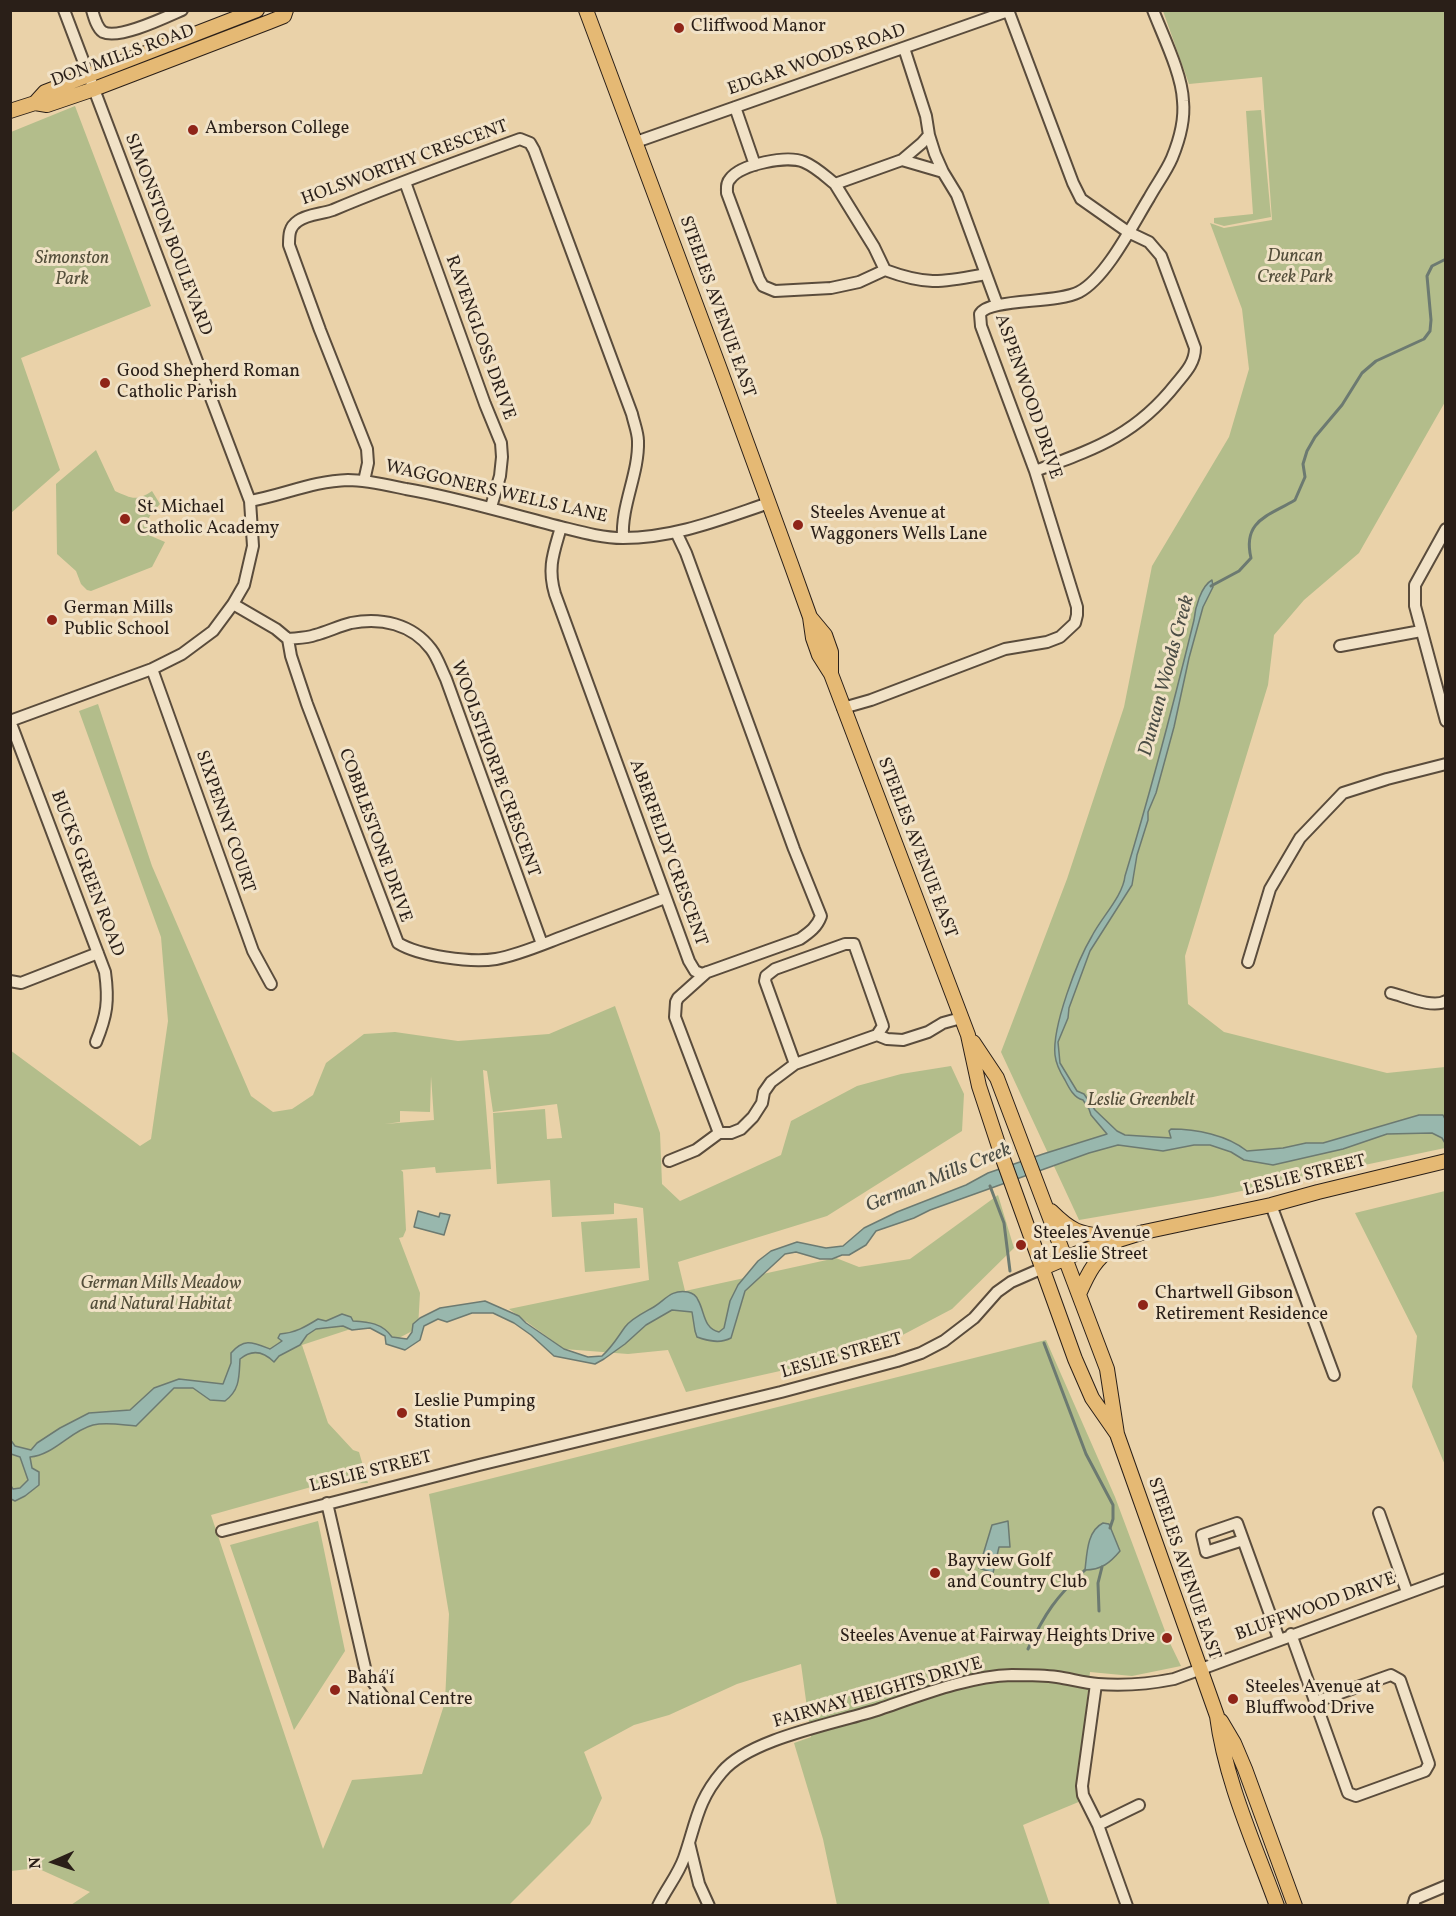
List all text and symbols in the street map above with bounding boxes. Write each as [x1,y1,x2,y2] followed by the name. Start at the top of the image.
[691,17,826,39] place label: Cliffwood Manor
[725,20,909,102] street label: EDGAR WOODS ROAD
[48,21,198,93] street label: DON MILLS ROAD
[672,21,686,35] marker: Cliffwood Manor
[299,117,511,211] street label: HOLSWORTHY CRESCENT
[205,119,349,141] place label: Amberson College
[186,123,200,137] marker: Amberson College
[119,131,215,339] street label: SIMONSTON BOULEVARD
[673,213,759,401] street label: STEELES AVENUE EAST
[1257,247,1333,290] park label: Duncan Creek Park
[35,249,109,292] park label: Simonston Park
[439,253,519,423] street label: RAVENGLOSS DRIVE
[989,312,1065,482] street label: ASPENWOOD DRIVE
[117,362,300,404] place label: Good Shepherd Roman Catholic Parish
[98,376,112,390] marker: Good Shepherd Roman Catholic Parish
[383,457,609,529] street label: WAGGONERS WELLS LANE
[137,498,279,540] place label: St. Michael Catholic Academy
[810,504,987,546] place label: Steeles Avenue at Waggoners Wells Lane
[118,512,132,526] marker: St. Michael Catholic Academy
[791,518,805,532] marker: Steeles Avenue at Waggoners Wells Lane
[1135,593,1201,759] water label: Duncan Woods Creek
[64,599,173,642] place label: German Mills Public School
[45,613,59,627] marker: German Mills Public School
[445,658,543,880] street label: WOOLSTHORPE CRESCENT
[332,746,416,926] street label: COBBLESTONE DRIVE
[189,748,259,896] street label: SIXPENNY COURT
[872,755,960,941] street label: STEELES AVENUE EAST
[623,757,711,949] street label: ABERFELDY CRESCENT
[44,788,128,960] street label: BUCKS GREEN ROAD
[1087,1091,1195,1113] park label: Leslie Greenbelt
[863,1139,1015,1219] water label: German Mills Creek
[1242,1151,1368,1203] street label: LESLIE STREET
[1033,1224,1150,1266] place label: Steeles Avenue at Leslie Street
[1014,1238,1028,1252] marker: Steeles Avenue at Leslie Street
[81,1274,241,1316] park label: German Mills Meadow and Natural Habitat
[1155,1284,1328,1326] place label: Chartwell Gibson Retirement Residence
[1136,1298,1150,1312] marker: Chartwell Gibson Retirement Residence
[779,1329,905,1385] street label: LESLIE STREET
[414,1392,535,1434] place label: Leslie Pumping Station
[395,1406,409,1420] marker: Leslie Pumping Station
[308,1447,434,1499] street label: LESLIE STREET
[1142,1475,1224,1663] street label: STEELES AVENUE EAST
[947,1552,1087,1594] place label: Bayview Golf and Country Club
[928,1566,942,1580] marker: Bayview Golf and Country Club
[1233,1569,1399,1647] street label: BLUFFWOOD DRIVE
[840,1627,1155,1649] place label: Steeles Avenue at Fairway Heights Drive
[1160,1631,1174,1645] marker: Steeles Avenue at Fairway Heights Drive
[771,1654,985,1734] street label: FAIRWAY HEIGHTS DRIVE
[347,1669,472,1712] place label: Bahá'í National Centre
[1245,1678,1381,1720] place label: Steeles Avenue at Bluffwood Drive
[328,1683,342,1697] marker: Bahá'í National Centre
[1226,1692,1240,1706] marker: Steeles Avenue at Bluffwood Drive
[24,1832,84,1892] north arrow
[25,1857,47,1869] text: N

